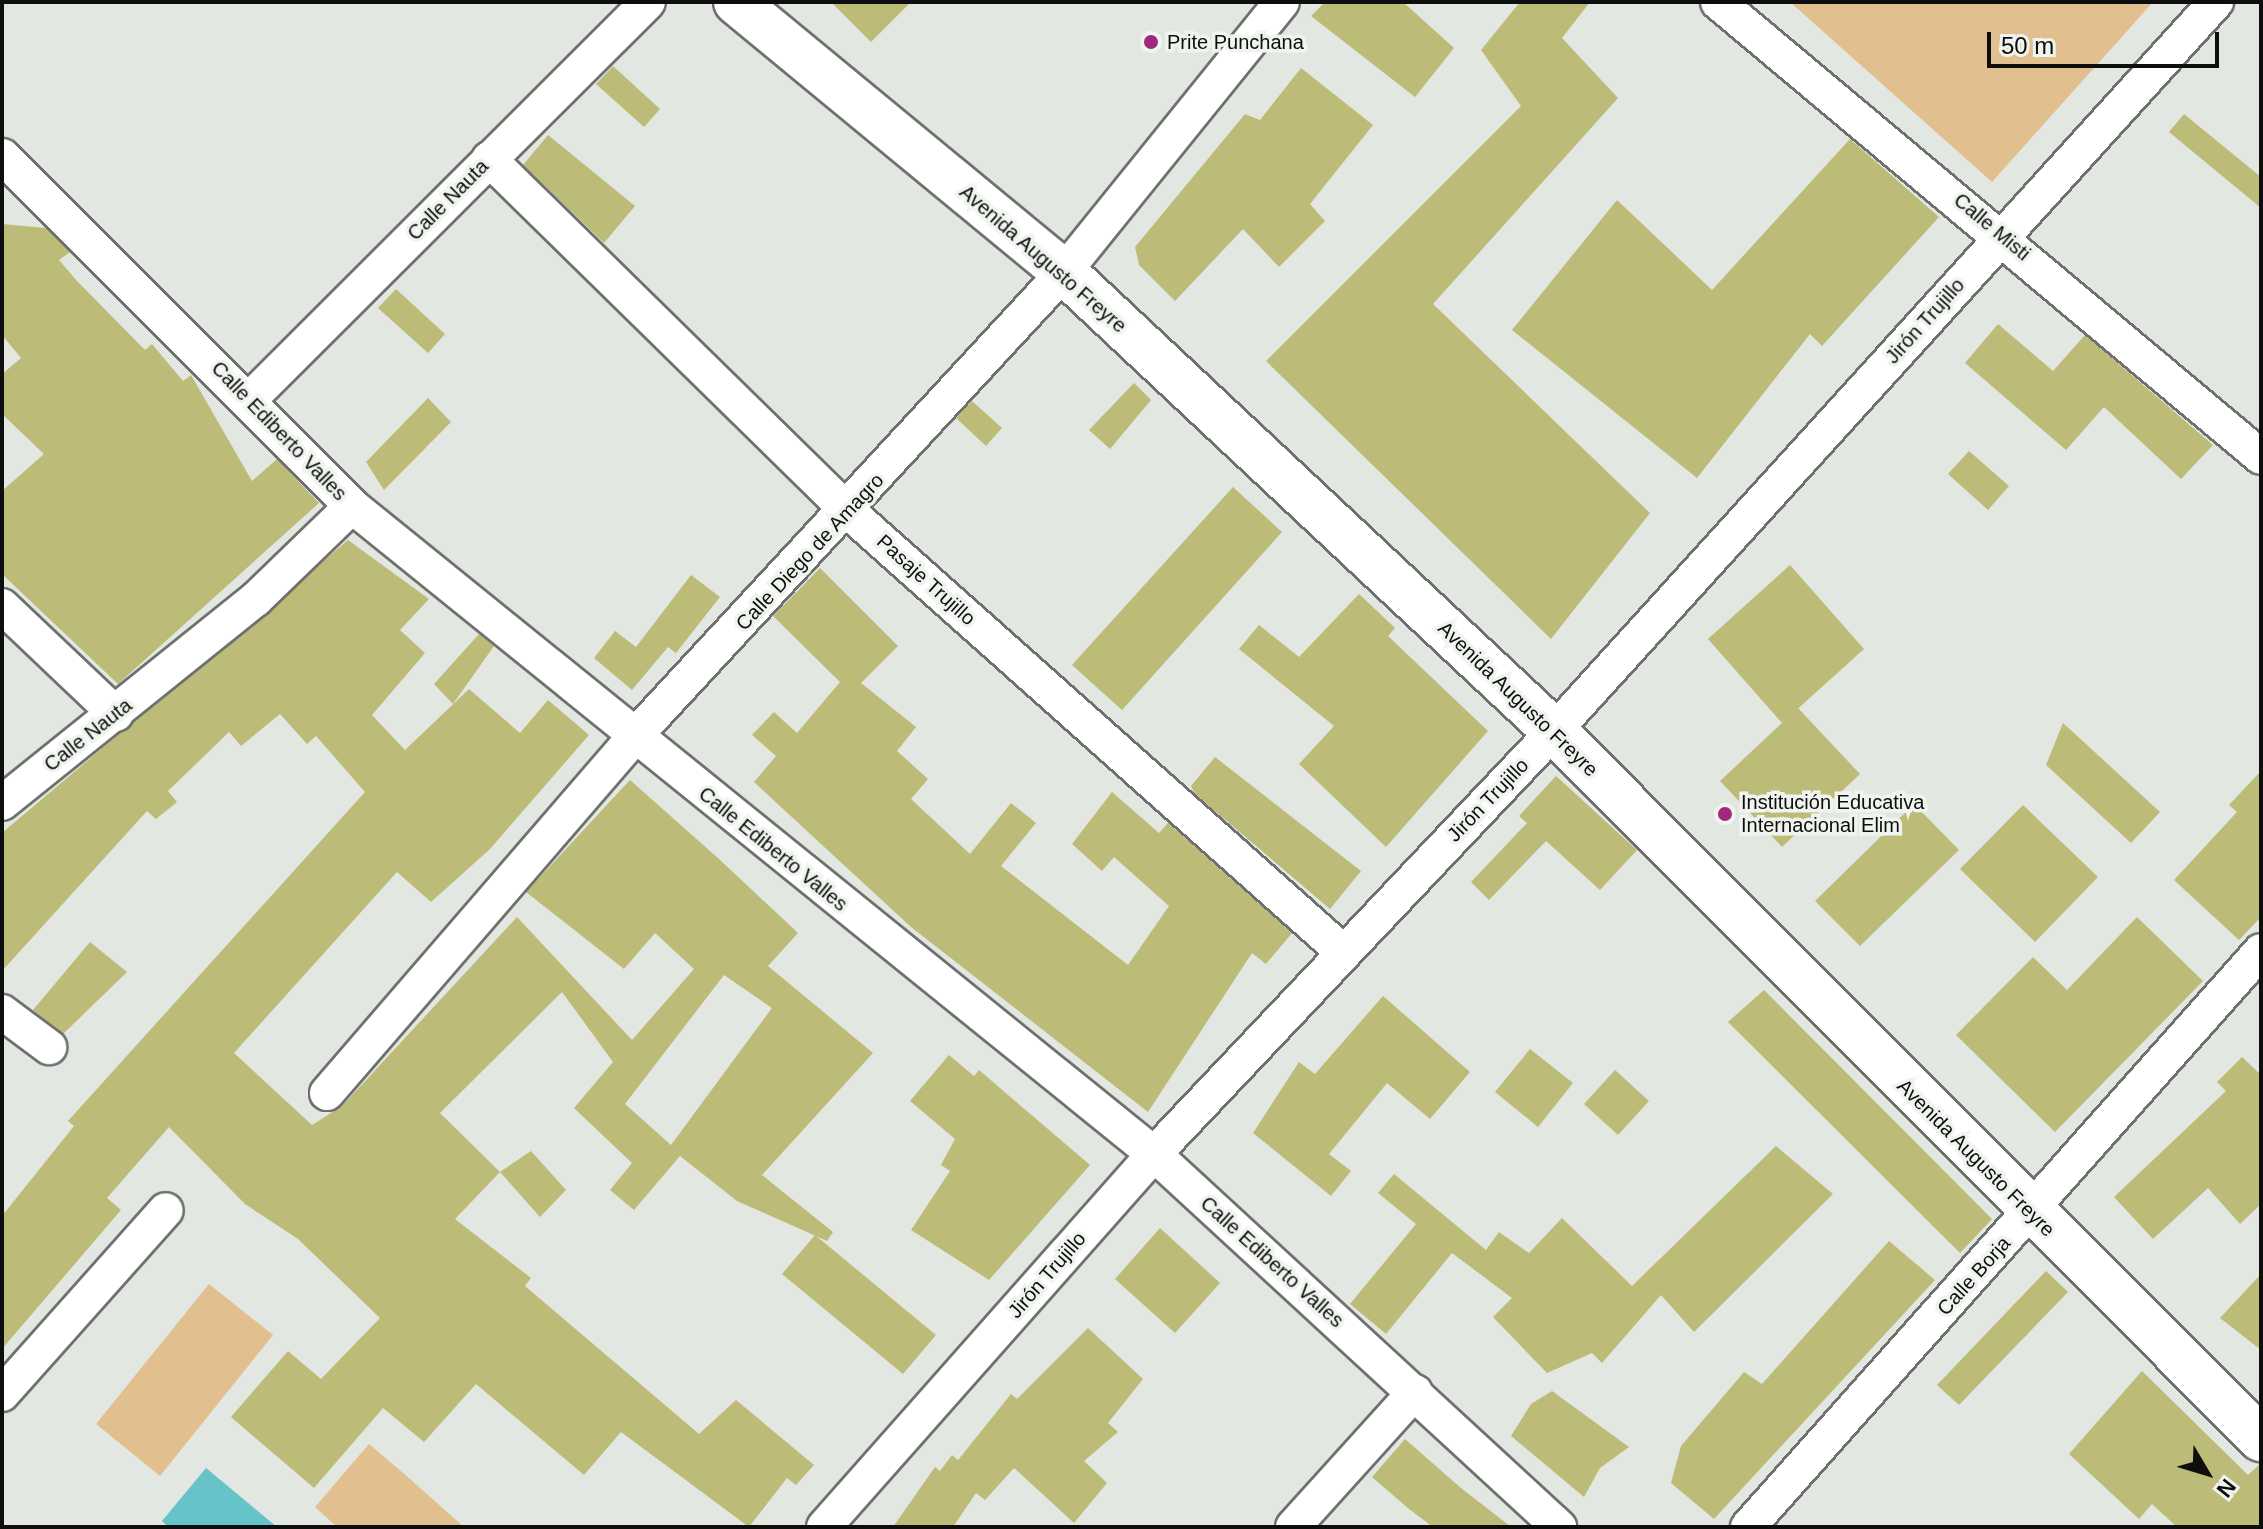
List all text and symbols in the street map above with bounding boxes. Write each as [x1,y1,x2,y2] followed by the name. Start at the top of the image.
[1991,16,2223,66] scale bar
[1167,30,1304,54] place label: Prite Punchana
[2001,32,2054,59] text: 50 m
[1142,33,1160,51] marker: Prite Punchana
[403,155,493,245] street label: Calle Nauta
[954,180,1132,338] street label: Avenida Augusto Freyre
[1949,188,2035,266] street label: Calle Misti
[1880,273,1970,369] street label: Jirón Trujillo
[206,356,352,506] street label: Calle Ediberto Valles
[731,468,889,636] street label: Calle Diego de Amagro
[872,529,980,631] street label: Pasaje Trujillo
[1433,616,1603,782] street label: Avenida Augusto Freyre
[39,693,137,777] street label: Calle Nauta
[1442,753,1534,847] street label: Jirón Trujillo
[694,782,852,916] street label: Calle Ediberto Valles
[1741,790,1924,837] place label: Institución Educativa Internacional Elim
[1716,805,1734,823] marker: Institución Educativa Internacional Elim
[1892,1074,2060,1242] street label: Avenida Augusto Freyre
[1196,1191,1348,1333] street label: Calle Ediberto Valles
[1003,1227,1091,1323] street label: Jirón Trujillo
[1932,1232,2016,1320] street label: Calle Borja
[2167,1433,2247,1513] north arrow
[2212,1474,2241,1502] text: N

